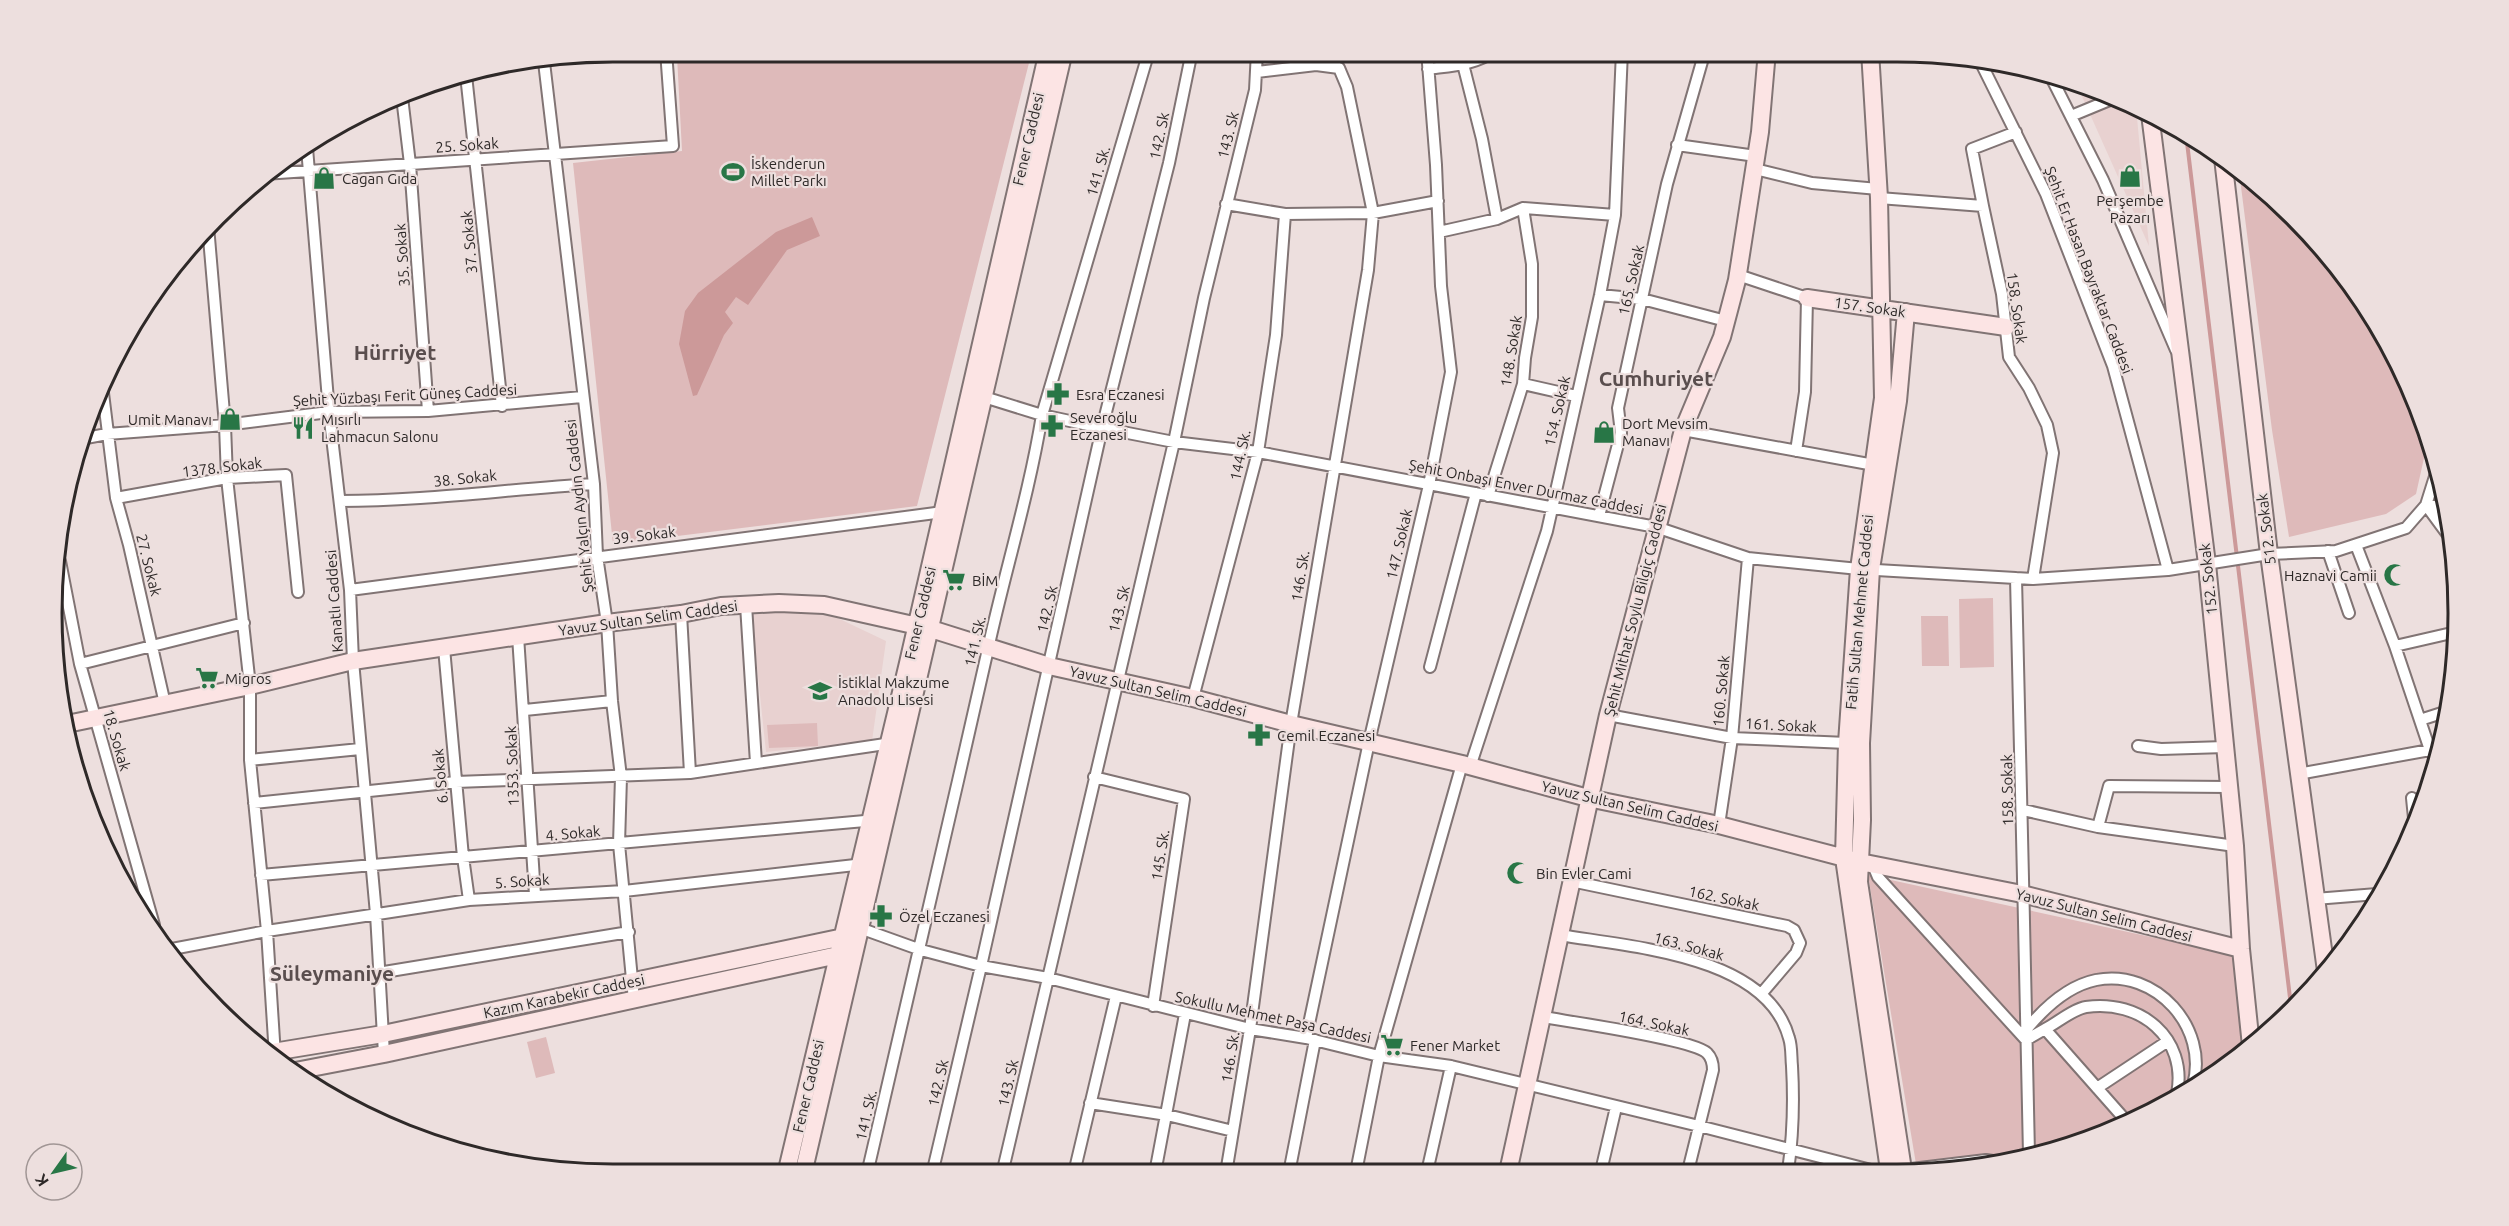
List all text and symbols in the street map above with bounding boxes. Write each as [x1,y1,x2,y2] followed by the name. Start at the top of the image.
[1009,91,1047,187] street label: Fener Caddesi
[1214,109,1242,160] street label: 143. Sk
[1146,110,1172,161] street label: 142. Sk
[435,134,500,156] street label: 25. Sokak
[1083,144,1113,198] street label: 141. Sk.
[751,155,827,189] place label: İskenderun Millet Parkı
[720,159,746,185] sports icon: İskenderun Millet Parkı
[2117,163,2143,189] shop icon: Perşembe Pazarı
[2042,164,2136,376] street label: Şehit Er Hasan Bayraktar Caddesi
[311,165,337,191] shop icon: Cagan Gıda
[342,170,417,187] place label: Cagan Gıda
[2096,192,2164,226] place label: Perşembe Pazarı
[458,209,480,274] street label: 37. Sokak
[391,222,413,287] street label: 35. Sokak
[1615,243,1647,317] street label: 165. Sokak
[2004,271,2030,345] street label: 158. Sokak
[1833,294,1907,320] street label: 157. Sokak
[1497,314,1525,388] street label: 148. Sokak
[354,340,436,364] district label: Hürriyet
[1599,366,1713,390] district label: Cumhuriyet
[1541,374,1573,448] street label: 154. Sokak
[292,381,518,409] street label: Şehit Yüzbaşı Ferit Güneş Caddesi
[1045,381,1071,407] pharmacy icon: Esra Eczanesi
[1076,386,1165,403] place label: Esra Eczanesi
[217,406,243,432] shop icon: Umit Manavı
[1070,409,1137,443] place label: Severoğlu Eczanesi
[128,411,212,428] place label: Umit Manavı
[321,411,439,445] place label: Mısırlı Lahmacun Salonu
[1039,413,1065,439] pharmacy icon: Severoğlu Eczanesi
[290,415,316,441] restaurant icon: Mısırlı Lahmacun Salonu
[1622,415,1708,449] place label: Dort Mevsim Manavı
[561,418,597,594] street label: Şehit Yalçın Aydın Caddesi
[1591,419,1617,445] shop icon: Dort Mevsim Manavı
[1226,428,1254,482] street label: 144. Sk.
[181,454,263,480] street label: 1378. Sokak
[1407,456,1645,518] street label: Şehit Onbaşı Enver Durmaz Caddesi
[433,466,498,490] street label: 38. Sokak
[2253,492,2279,566] street label: 512. Sokak
[1600,502,1670,718] street label: Şehit Mithat Soylu Bilgiç Caddesi
[1383,507,1415,581] street label: 147. Sokak
[1842,514,1876,710] street label: Fatih Sultan Mehmet Caddesi
[611,523,677,547] street label: 39. Sokak
[133,532,165,598] street label: 27. Sokak
[2196,542,2220,616] street label: 152. Sokak
[322,549,346,653] street label: Kanatlı Caddesi
[1288,549,1312,603] street label: 146. Sk.
[2382,562,2408,588] mosque icon: Haznavi Camii
[901,565,939,661] street label: Fener Caddesi
[941,567,967,593] supermarket icon: BİM
[2284,567,2377,584] place label: Haznavi Camii
[972,572,998,589] place label: BİM
[1033,583,1061,634] street label: 142. Sk
[1105,583,1133,634] street label: 143. Sk
[557,597,739,639] street label: Yavuz Sultan Selim Caddesi
[961,614,989,668] street label: 141. Sk.
[1709,654,1733,728] street label: 160. Sokak
[1068,662,1248,720] street label: Yavuz Sultan Selim Caddesi
[194,665,220,691] supermarket icon: Migros
[225,670,271,687] place label: Migros
[838,674,950,708] place label: İstiklal Makzume Anadolu Lisesi
[807,678,833,704] school or university icon: İstiklal Makzume Anadolu Lisesi
[100,707,134,773] street label: 18. Sokak
[1745,715,1818,735] street label: 161. Sokak
[1246,722,1272,748] pharmacy icon: Cemil Eczanesi
[502,725,522,806] street label: 1353. Sokak
[1277,727,1375,744] place label: Cemil Eczanesi
[429,747,451,804] street label: 6. Sokak
[1998,753,2016,826] street label: 158. Sokak
[1540,777,1720,835] street label: Yavuz Sultan Selim Caddesi
[545,822,602,844] street label: 4. Sokak
[1148,828,1172,882] street label: 145. Sk.
[1505,860,1531,886] mosque icon: Bin Evler Cami
[1536,865,1632,882] place label: Bin Evler Cami
[494,871,550,891] street label: 5. Sokak
[1687,882,1761,914] street label: 162. Sokak
[2014,885,2194,945] street label: Yavuz Sultan Selim Caddesi
[868,903,894,929] pharmacy icon: Özel Eczanesi
[899,908,990,925] place label: Özel Eczanesi
[1652,928,1726,964] street label: 163. Sokak
[270,961,394,985] district label: Süleymaniye
[482,971,646,1021] street label: Kazım Karabekir Caddesi
[1173,988,1373,1046] street label: Sokullu Mehmet Paşa Caddesi
[1617,1007,1691,1039] street label: 164. Sokak
[1218,1030,1242,1084] street label: 146. Sk.
[1379,1032,1405,1058] supermarket icon: Fener Market
[1410,1037,1500,1054] place label: Fener Market
[789,1038,827,1134] street label: Fener Caddesi
[924,1057,952,1108] street label: 142. Sk
[994,1057,1022,1108] street label: 143. Sk
[852,1088,880,1142] street label: 141. Sk.
[24,1142,84,1202] north arrow
[31,1171,52,1190] text: K

